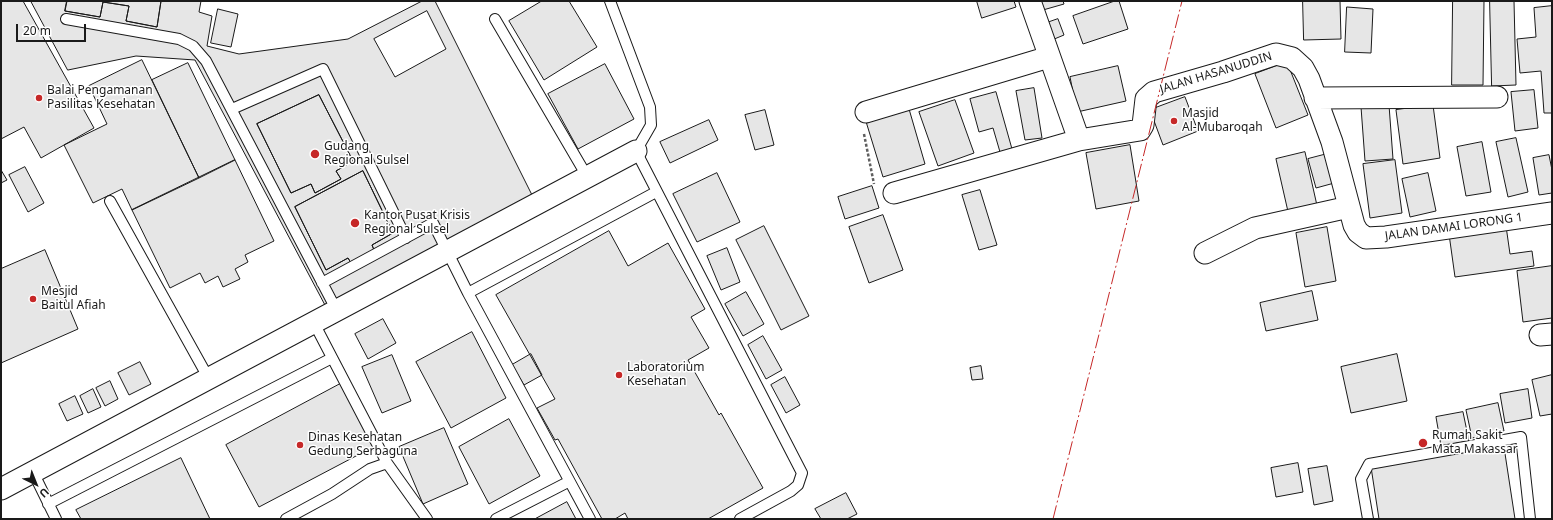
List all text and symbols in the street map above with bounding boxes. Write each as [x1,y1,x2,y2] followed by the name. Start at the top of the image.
[18,16,88,42] scale bar
[23,22,51,39] text: 20 m
[1158,49,1274,97] street label: JALAN HASANUDDIN
[47,84,155,112] place label: Balai Pengamanan Pasilitas Kesehatan
[34,93,44,103] marker: Balai Pengamanan Pasilitas Kesehatan
[1182,107,1263,135] place label: Masjid Al-Mubaroqah
[1169,116,1179,126] marker: Masjid Al-Mubaroqah
[324,140,409,168] place label: Gudang Regional Sulsel
[309,148,321,160] marker: Gudang Regional Sulsel
[364,209,470,237] place label: Kantor Pusat Krisis Regional Sulsel
[1384,210,1524,244] street label: JALAN DAMAI LORONG 1
[349,217,361,229] marker: Kantor Pusat Krisis Regional Sulsel
[41,285,106,313] place label: Mesjid Baitul Afiah
[28,294,38,304] marker: Mesjid Baitul Afiah
[627,361,704,389] place label: Laboratorium Kesehatan
[614,370,624,380] marker: Laboratorium Kesehatan
[1432,429,1518,457] place label: Rumah Sakit Mata Makassar
[308,431,418,459] place label: Dinas Kesehatan Gedung Serbaguna
[1417,437,1429,449] marker: Rumah Sakit Mata Makassar
[295,440,305,450] marker: Dinas Kesehatan Gedung Serbaguna
[16,464,56,504] north arrow
[36,485,53,501] text: U

